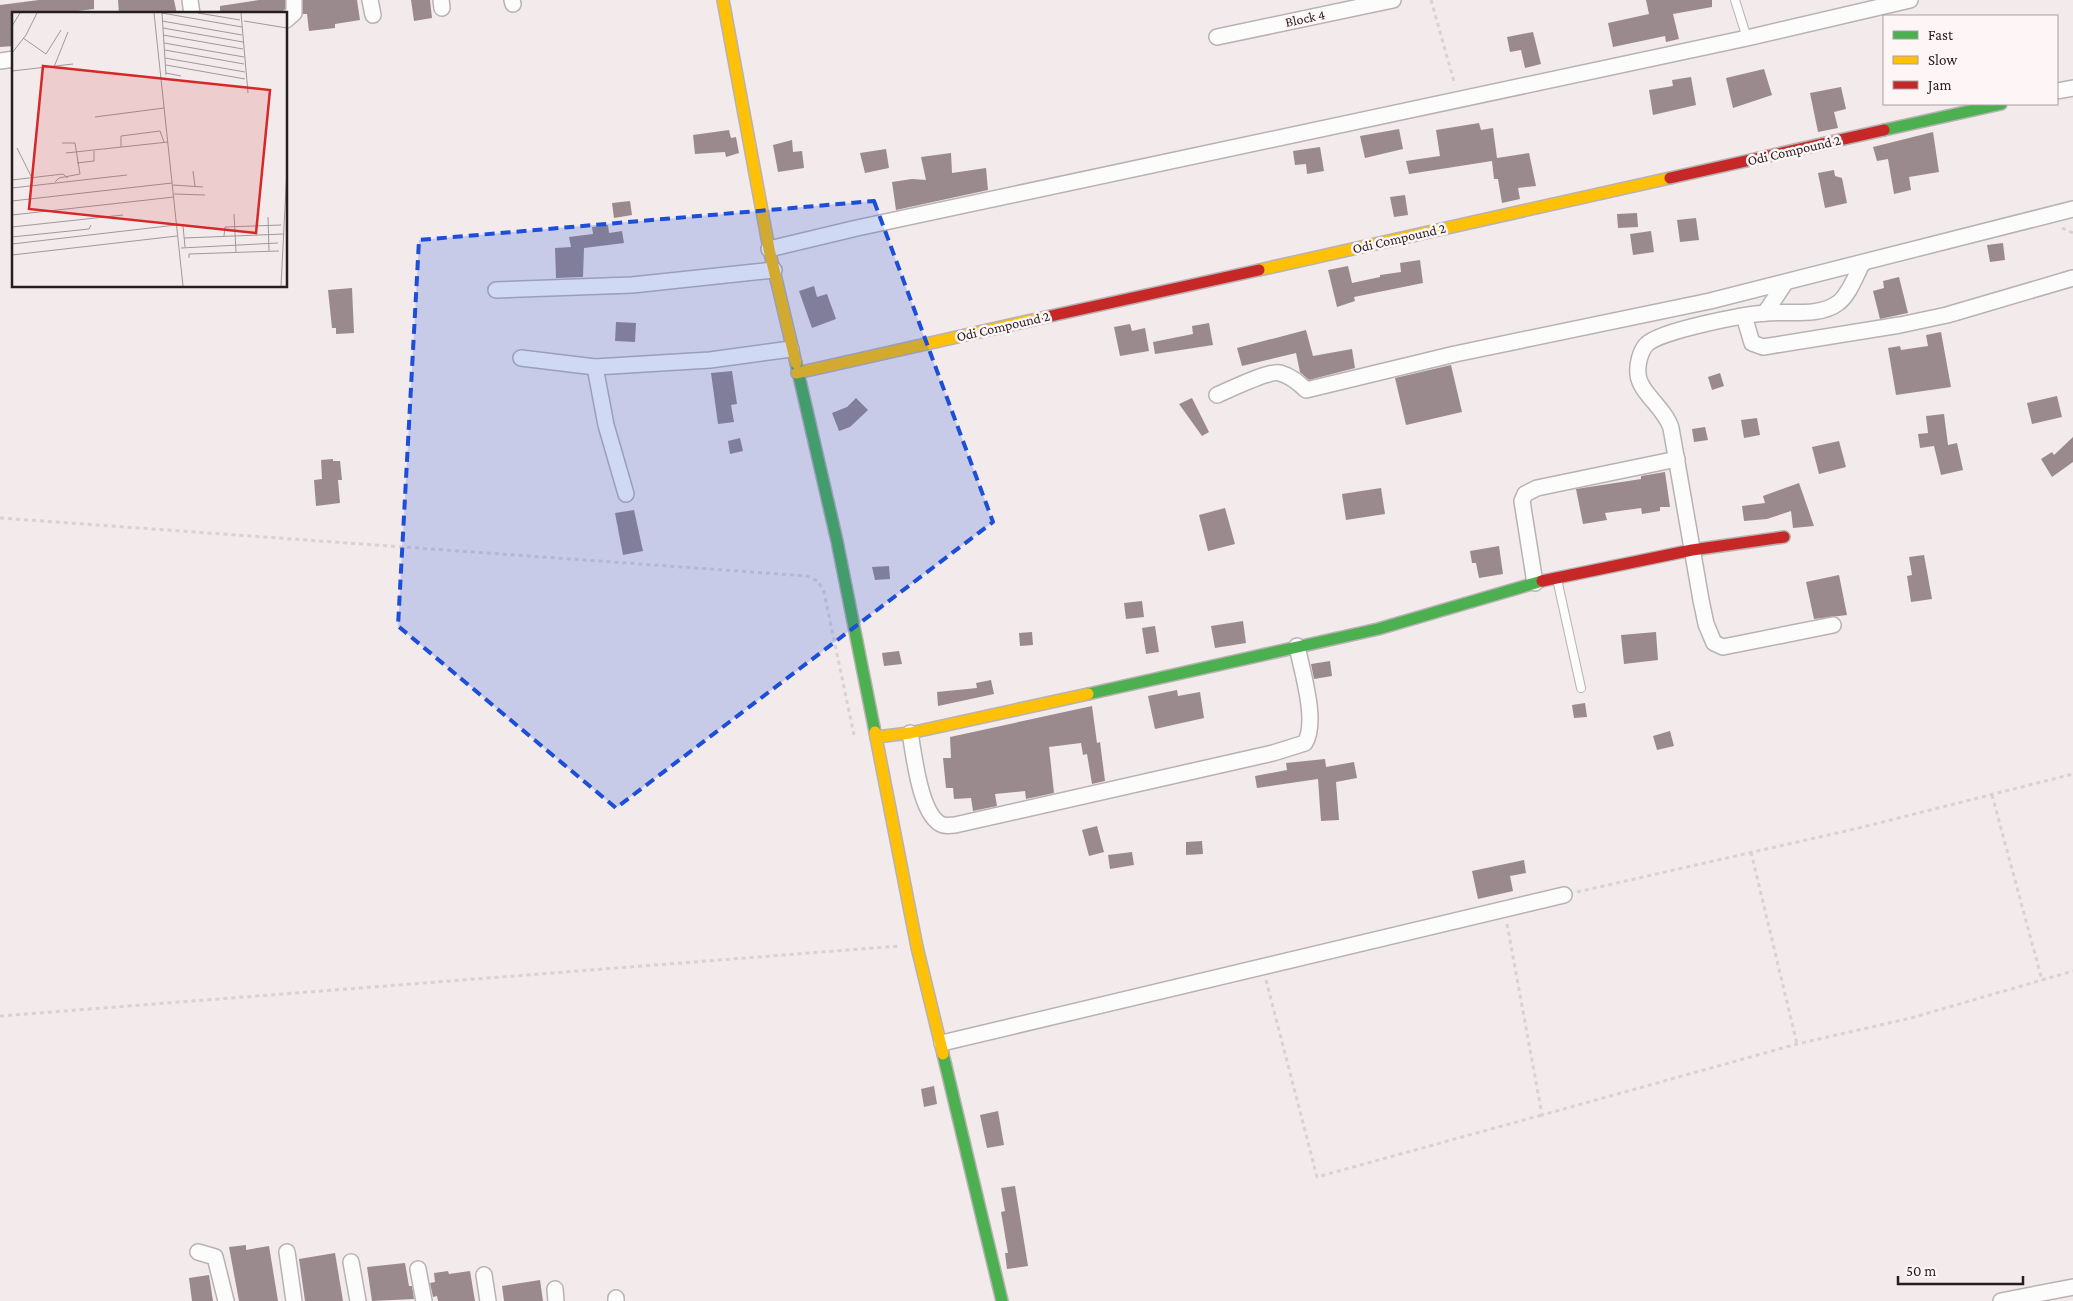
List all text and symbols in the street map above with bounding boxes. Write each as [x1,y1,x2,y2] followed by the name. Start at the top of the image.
[1284,6,1326,30] street label: Block 4
[12,12,288,288] inset map
[1883,15,2058,105] legend
[1928,27,1954,43] text: Fast
[1928,52,1958,68] text: Slow
[1926,77,1951,94] text: Jam
[1746,131,1843,169] street label: Odi Compound 2
[1351,219,1448,257] street label: Odi Compound 2
[955,307,1052,345] street label: Odi Compound 2
[1898,1254,2023,1286] scale bar
[1906,1263,1936,1279] text: 50 m

